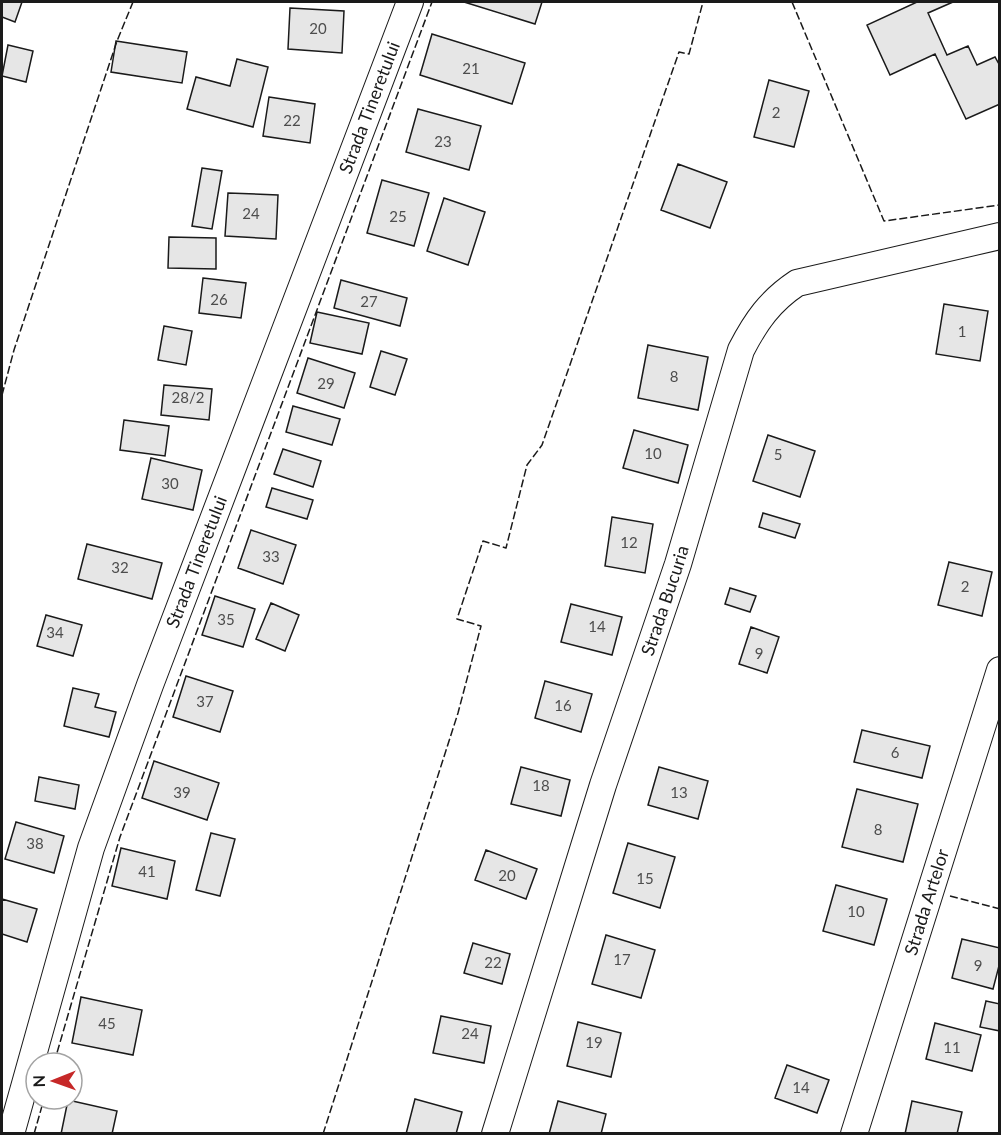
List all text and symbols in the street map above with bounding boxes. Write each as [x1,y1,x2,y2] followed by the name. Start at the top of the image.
[309,19,327,37] house number: 20
[334,38,404,177] street label: Strada Tineretului
[462,59,480,77] house number: 21
[772,103,780,121] house number: 2
[283,111,301,129] house number: 22
[434,132,452,150] house number: 23
[242,204,260,222] house number: 24
[389,207,407,225] house number: 25
[210,290,228,308] house number: 26
[360,292,378,310] house number: 27
[958,322,966,340] house number: 1
[670,367,678,385] house number: 8
[317,374,335,392] house number: 29
[172,388,204,406] house number: 28/2
[644,444,662,462] house number: 10
[774,445,782,463] house number: 5
[161,474,179,492] house number: 30
[161,492,231,631] street label: Strada Tineretului
[620,533,638,551] house number: 12
[636,543,693,658] street label: Strada Bucuria
[262,547,280,565] house number: 33
[111,558,129,576] house number: 32
[961,577,969,595] house number: 2
[217,610,235,628] house number: 35
[588,617,606,635] house number: 14
[46,623,64,641] house number: 34
[755,644,763,662] house number: 9
[196,692,214,710] house number: 37
[554,696,572,714] house number: 16
[891,743,900,761] house number: 6
[532,776,550,794] house number: 18
[173,783,191,801] house number: 39
[670,783,688,801] house number: 13
[874,820,882,838] house number: 8
[26,834,44,852] house number: 38
[899,846,953,958] street label: Strada Artelor
[138,862,156,880] house number: 41
[498,866,516,884] house number: 20
[636,869,654,887] house number: 15
[847,902,865,920] house number: 10
[613,950,631,968] house number: 17
[484,953,502,971] house number: 22
[974,956,982,974] house number: 9
[98,1014,116,1032] house number: 45
[461,1024,479,1042] house number: 24
[585,1033,603,1051] house number: 19
[943,1038,961,1056] house number: 11
[24,1051,84,1111] north arrow
[29,1075,48,1088] text: N
[792,1078,810,1096] house number: 14

